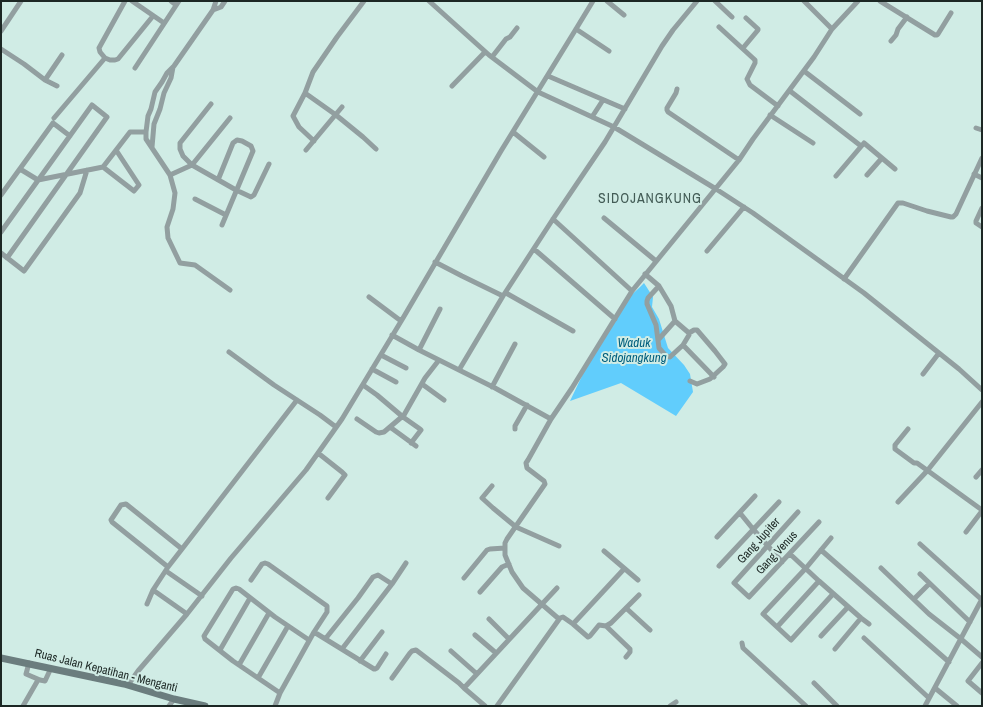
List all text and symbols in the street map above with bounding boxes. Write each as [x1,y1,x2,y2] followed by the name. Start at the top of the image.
[598,191,702,207] district label: SIDOJANGKUNG
[601,336,667,367] water label: Waduk Sidojangkung
[735,515,783,567] street label: Gang Jupiter
[753,528,801,578] street label: Gang Venus
[33,646,179,696] street label: Ruas Jalan Kepatihan - Menganti

